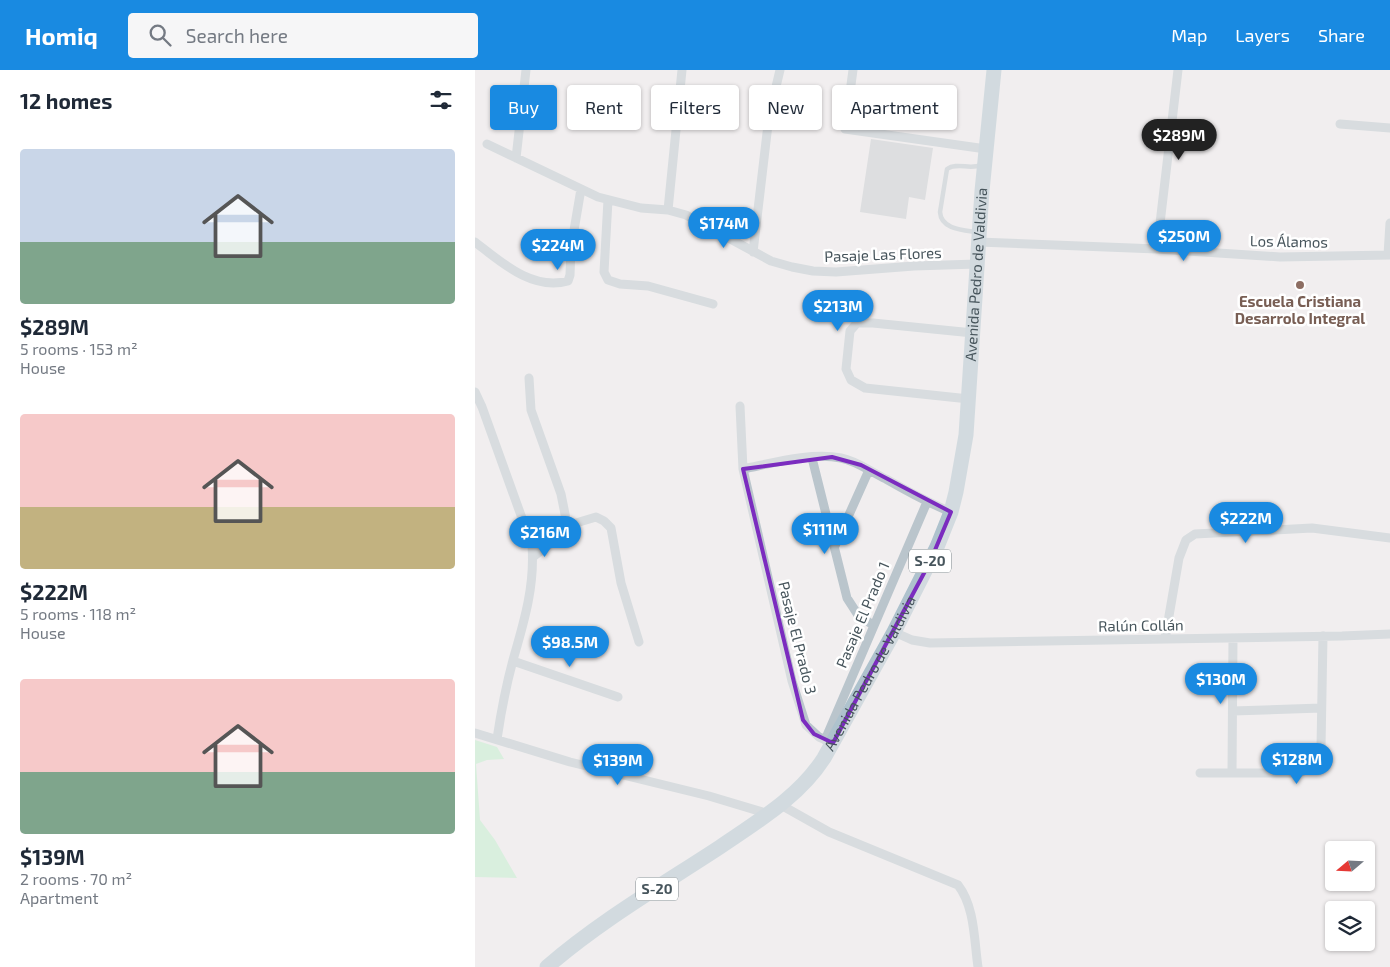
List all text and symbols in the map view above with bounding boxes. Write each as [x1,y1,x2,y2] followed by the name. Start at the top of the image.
[128,13,478,58] search box
[25,21,98,50] text: Homiq
[146,21,174,49] icon: search
[186,24,288,47] text: Search here
[1171,24,1207,46] text: Map
[1235,24,1290,46] text: Layers
[1318,24,1365,46] text: Share
[490,85,557,130] chip: Buy
[567,85,641,130] chip: Rent
[651,85,739,130] chip: Filters
[749,85,822,130] chip: New
[832,85,957,130] chip: Apartment
[427,86,455,114] icon: filters
[20,88,112,113] text: 12 homes
[1144,118,1214,161] pin: $289M
[1153,125,1205,144] text: $289M
[193,181,283,271] icon: home
[961,187,990,362] street label: Avenida Pedro de Valdivia
[689,206,759,249] pin: $174M
[699,213,749,232] text: $174M
[1149,220,1219,262] pin: $250M
[1158,226,1210,245] text: $250M
[523,228,593,271] pin: $224M
[1250,231,1328,251] street label: Los Álamos
[532,235,584,254] text: $224M
[824,243,942,266] street label: Pasaje Las Flores
[1294,279,1306,291] marker: Escuela Cristiana Desarrolo Integral
[803,290,873,332] pin: $213M
[1235,292,1365,327] place label: Escuela Cristiana Desarrolo Integral
[813,296,863,315] text: $213M
[20,314,89,339] text: $289M
[20,339,138,358] text: 5 rooms · 153 m²
[20,358,66,377] text: House
[193,446,283,536] icon: home
[1211,502,1281,544] pin: $222M
[1220,508,1272,527] text: $222M
[790,512,860,555] pin: $111M
[510,516,580,558] pin: $216M
[803,519,847,538] text: $111M
[520,522,570,541] text: $216M
[909,550,951,572] road number: S-20
[832,559,893,671] street label: Pasaje El Prado 1
[20,579,88,604] text: $222M
[774,579,821,696] street label: Pasaje El Prado 3
[820,592,919,754] street label: Avenida Pedro de Valdivia
[20,604,136,623] text: 5 rooms · 118 m²
[1098,615,1184,635] street label: Ralún Collán
[20,623,66,642] text: House
[529,626,611,668] pin: $98.5M
[542,632,598,651] text: $98.5M
[1186,662,1256,705] pin: $130M
[1196,669,1246,688] text: $130M
[193,711,283,801] icon: home
[1262,742,1332,785] pin: $128M
[583,744,653,786] pin: $139M
[1272,749,1322,768] text: $128M
[593,750,643,769] text: $139M
[1325,841,1375,891] north arrow
[1325,841,1375,951] map controls
[20,844,85,869] text: $139M
[20,869,132,888] text: 2 rooms · 70 m²
[636,878,678,901] road number: S-20
[20,888,99,907] text: Apartment
[1325,901,1375,951] button: layers

